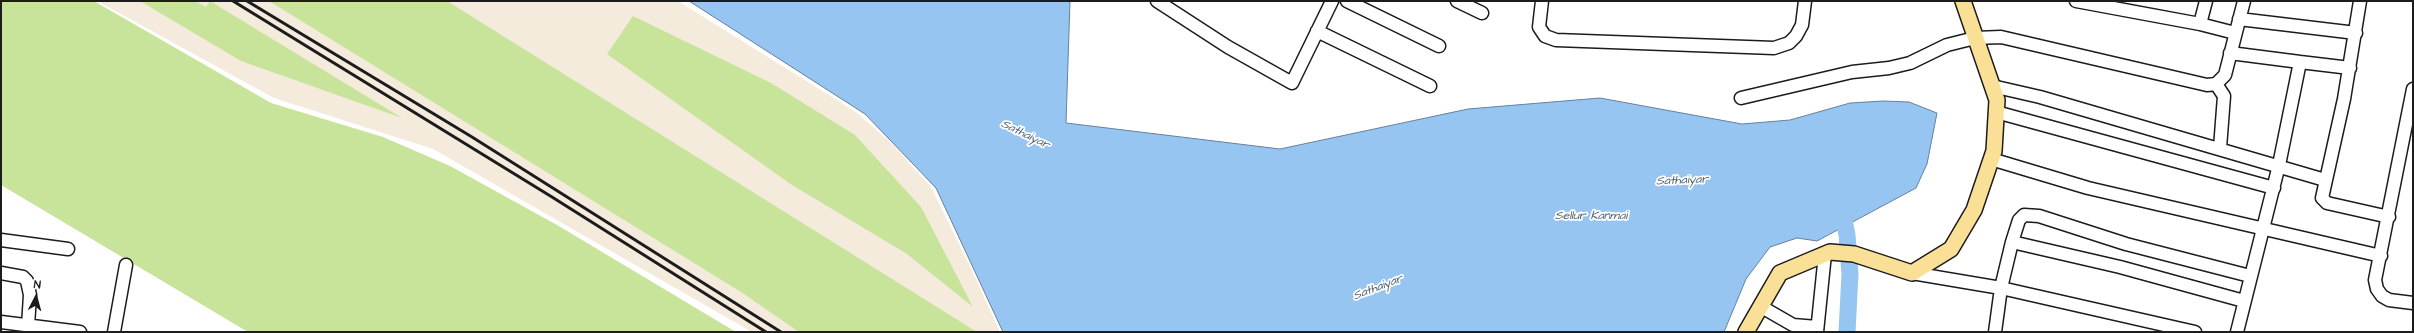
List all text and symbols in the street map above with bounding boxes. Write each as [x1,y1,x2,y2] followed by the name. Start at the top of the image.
[999,117,1051,153] water label: Sathaiyar
[1656,173,1708,189] water label: Sathaiyar
[1555,209,1627,223] water label: Sellur Kanmai
[1351,272,1405,304] water label: Sathaiyar
[16,277,56,317] north arrow
[33,277,42,292] text: N

